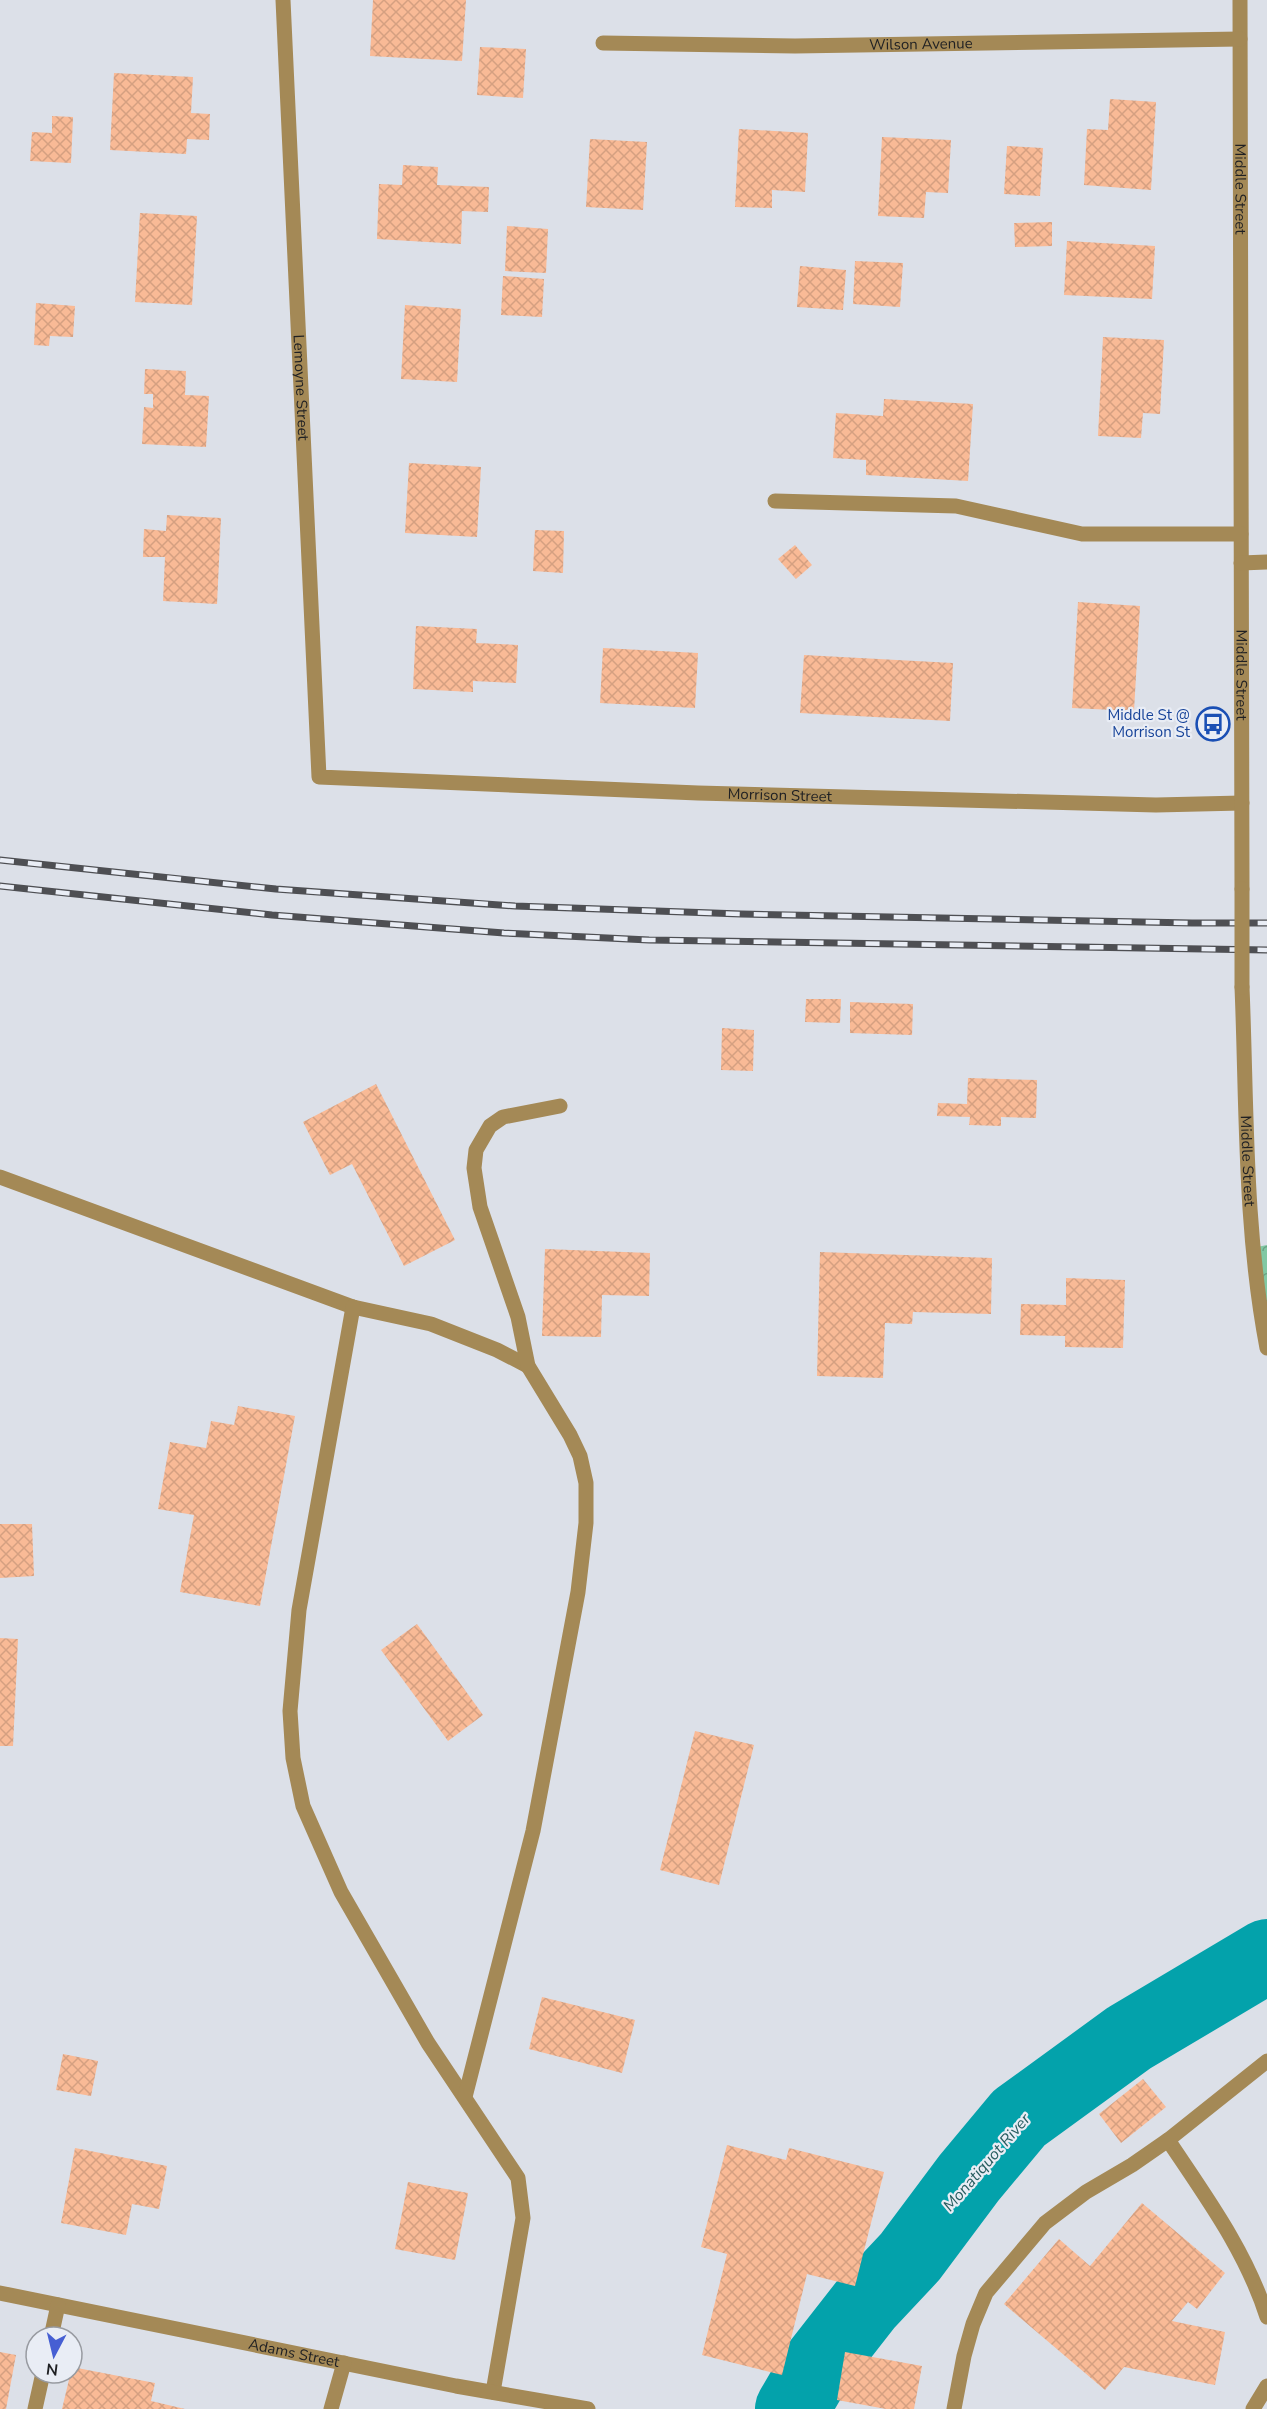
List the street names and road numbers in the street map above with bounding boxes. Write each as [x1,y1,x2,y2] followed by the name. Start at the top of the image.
[869,33,973,55] street label: Wilson Avenue
[1230,143,1251,235] street label: Middle Street
[289,334,313,442] street label: Lemoyne Street
[1231,629,1252,721] street label: Middle Street
[727,784,833,807] street label: Morrison Street
[1236,1115,1260,1208] street label: Middle Street
[247,2334,342,2372] street label: Adams Street

